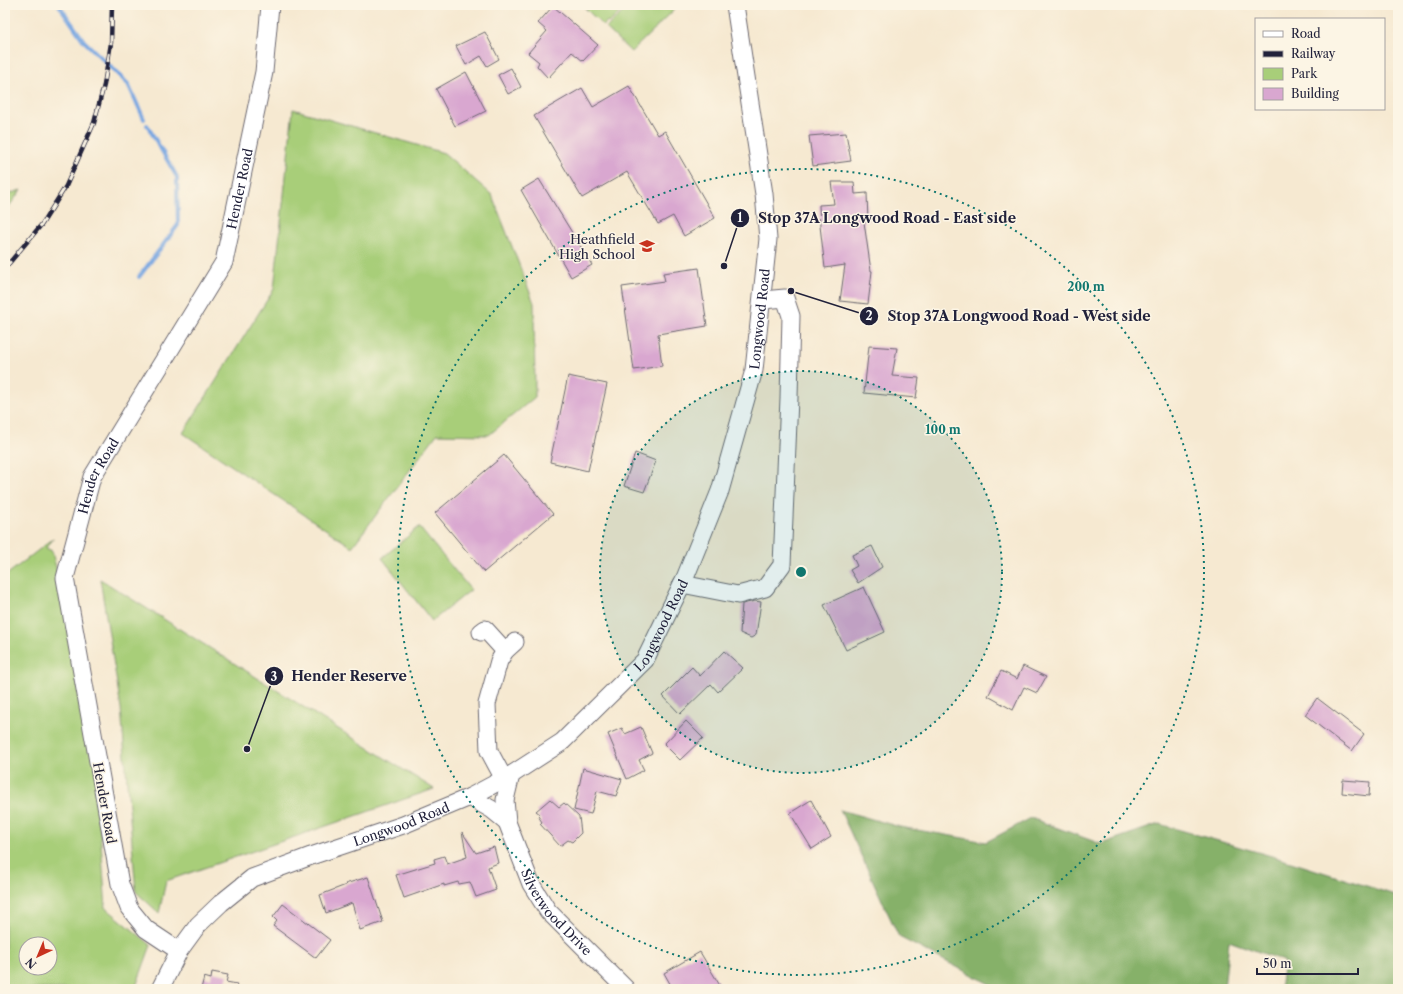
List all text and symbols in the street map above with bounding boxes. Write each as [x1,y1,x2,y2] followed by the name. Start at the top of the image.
[1255,18,1385,110] legend
[1291,26,1321,41] text: Road
[1291,46,1336,61] text: Railway
[1291,66,1318,81] text: Park
[1291,86,1339,101] text: Building
[223,147,256,231] street label: Hender Road
[730,205,1024,231] callout: Stop 37A Longwood Road - East side
[758,209,1016,227] text: Stop 37A Longwood Road - East side
[737,210,743,225] text: 1
[559,231,635,262] place label: Heathfield High School
[638,237,656,255] school or university icon: Heathfield High School
[746,268,773,370] street label: Longwood Road
[1067,279,1105,294] text: 200 m
[859,303,1159,329] callout: Stop 37A Longwood Road - West side
[887,307,1151,325] text: Stop 37A Longwood Road - West side
[865,308,873,323] text: 2
[925,422,961,437] text: 100 m
[74,435,122,516] street label: Hender Road
[794,565,808,579] centre of rings
[630,577,691,675] street label: Longwood Road
[264,663,415,689] callout: Hender Reserve
[291,667,407,685] text: Hender Reserve
[271,669,278,684] text: 3
[90,761,120,845] street label: Hender Road
[351,799,452,849] street label: Longwood Road
[518,867,595,958] street label: Silverwood Drive
[18,936,58,976] north arrow
[1257,950,1358,976] scale bar
[22,955,39,972] text: N
[1263,956,1292,971] text: 50 m

